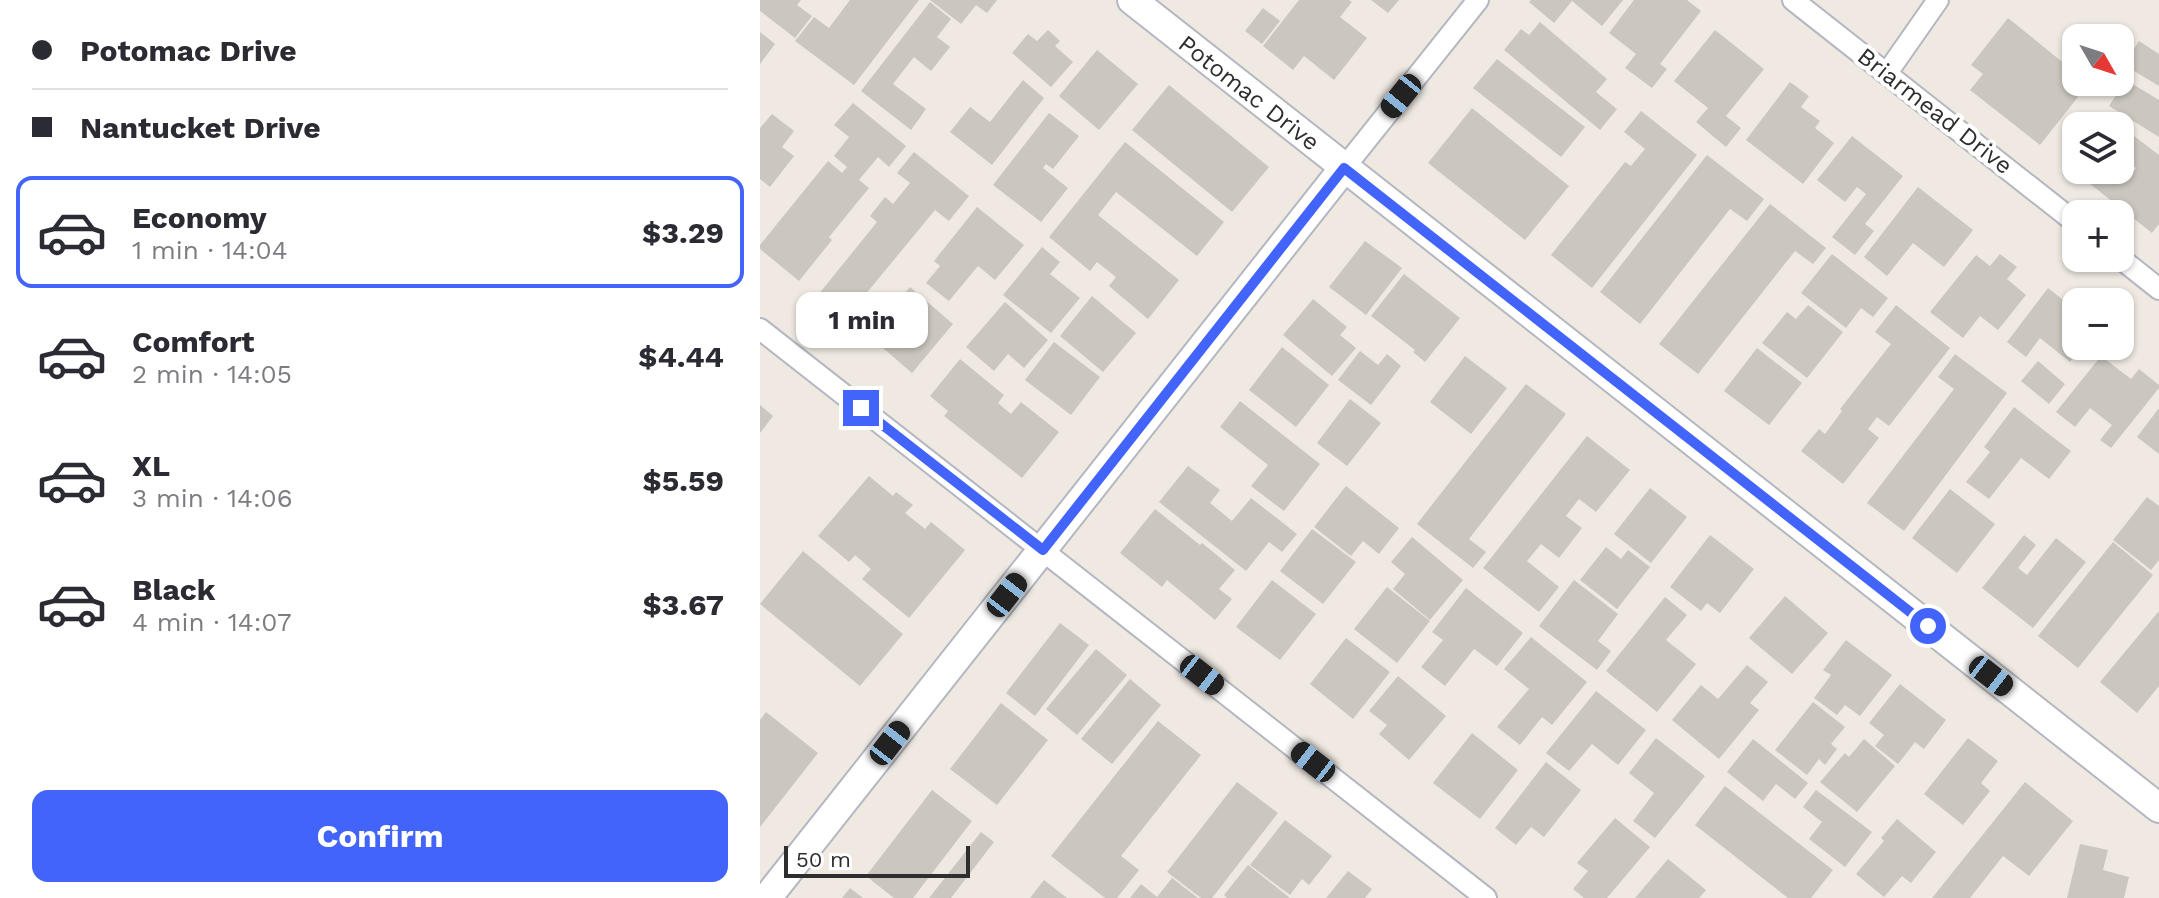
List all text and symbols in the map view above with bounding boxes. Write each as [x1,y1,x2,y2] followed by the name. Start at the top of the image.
[2062,24,2134,96] north arrow
[2062,24,2134,360] map controls
[1173,29,1325,157] street label: Potomac Drive
[80,33,297,68] text: Potomac Drive
[1852,42,2018,180] street label: Briarmead Drive
[1377,70,1425,122] car
[80,110,321,145] text: Nantucket Drive
[2062,112,2134,184] button: layers
[36,196,108,268] icon: car
[132,200,267,235] text: Economy
[2062,200,2134,272] button: +
[642,215,724,250] text: $3.29
[132,235,288,265] text: 1 min · 14:04
[2062,288,2134,360] button: −
[795,292,927,348] callout: 1 min
[829,305,895,335] text: 1 min
[36,320,108,392] icon: car
[132,324,254,359] text: Comfort
[638,339,724,374] text: $4.44
[132,359,292,389] text: 2 min · 14:05
[843,390,879,426] route end
[36,444,108,516] icon: car
[132,448,170,483] text: XL
[643,463,724,498] text: $5.59
[132,483,293,513] text: 3 min · 14:06
[36,568,108,640] icon: car
[983,569,1031,621] car
[132,572,216,607] text: Black
[642,587,724,622] text: $3.67
[132,607,292,637] text: 4 min · 14:07
[1910,608,1946,644] route start
[1176,651,1228,699] car
[1965,652,2017,700] car
[866,717,914,769] car
[1287,738,1339,786] car
[32,790,728,882] button: Confirm
[784,842,970,878] scale bar
[796,847,851,872] text: 50 m

